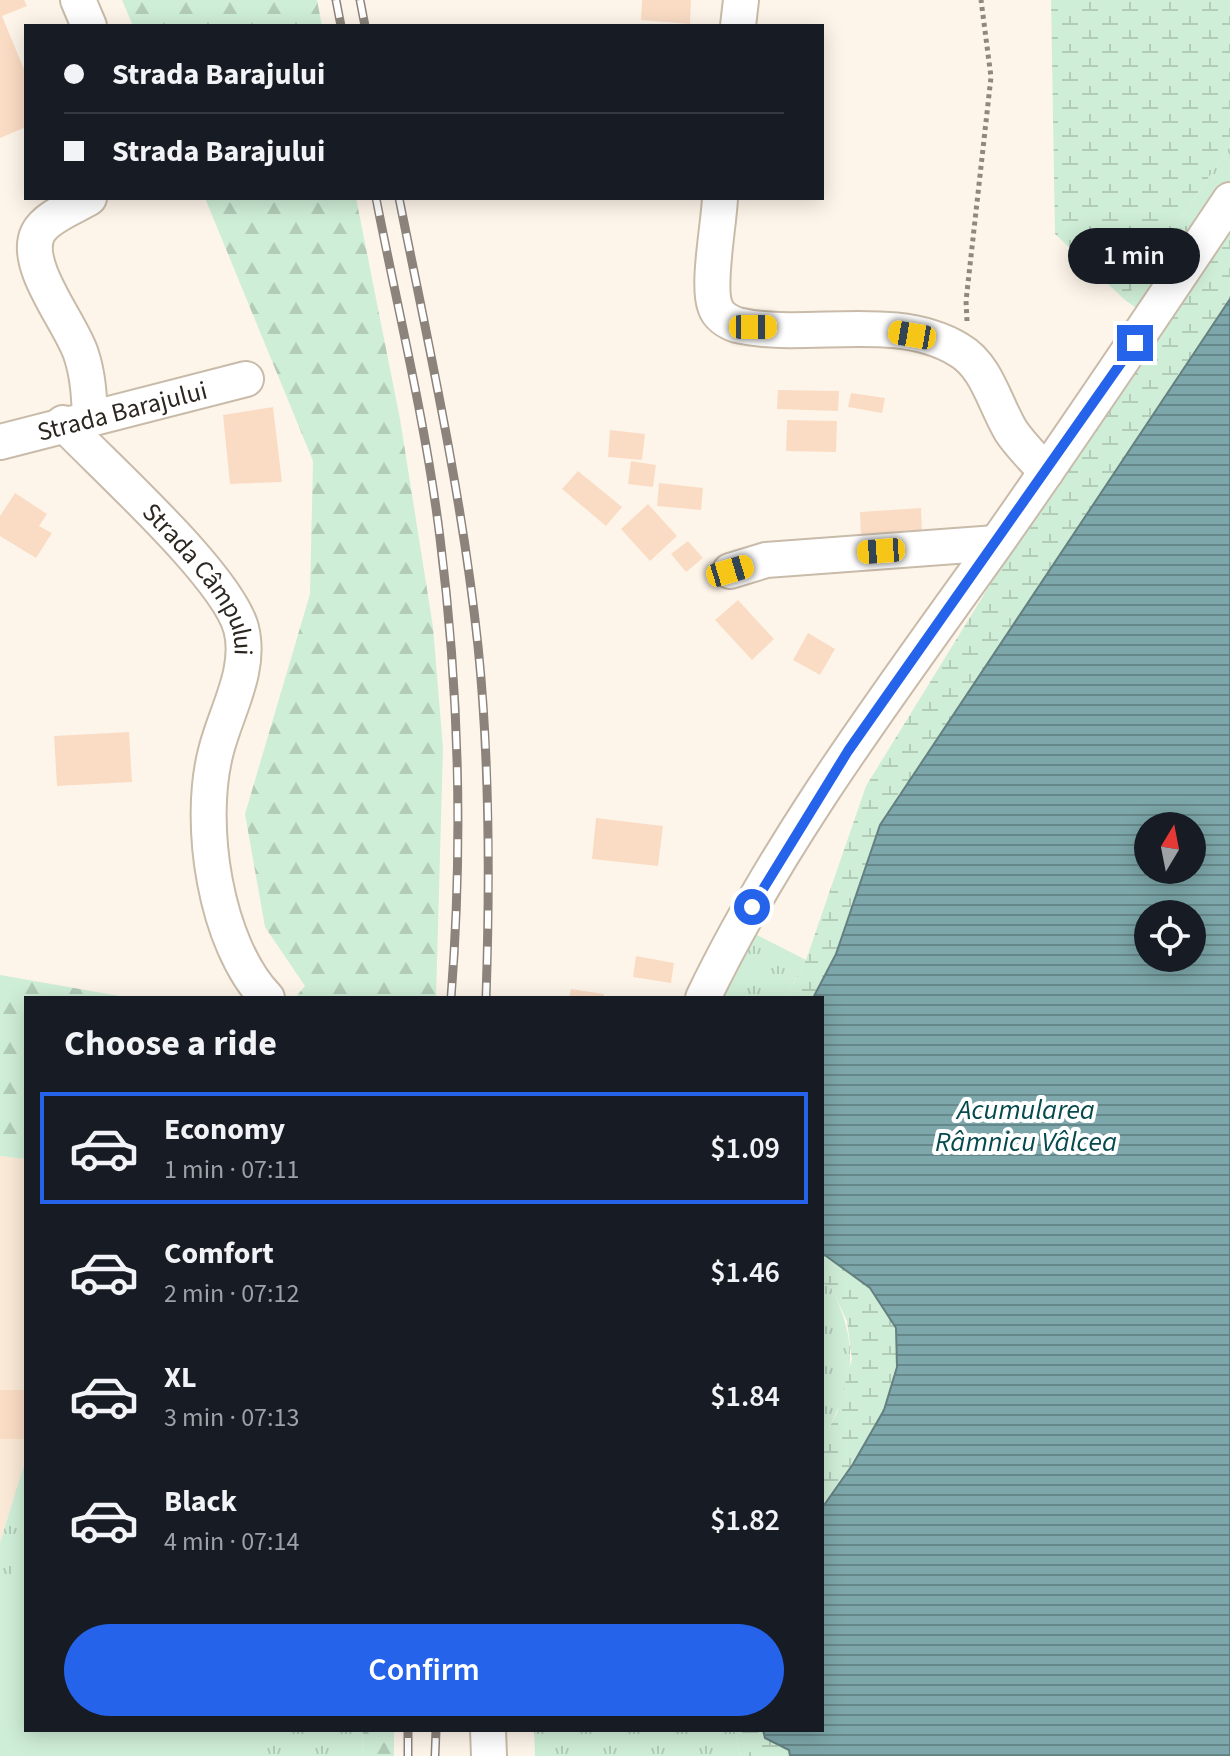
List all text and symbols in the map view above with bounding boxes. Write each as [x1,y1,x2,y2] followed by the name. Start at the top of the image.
[112,53,325,96] text: Strada Barajului
[112,130,325,173] text: Strada Barajului
[1069,227,1201,283] callout: 1 min
[1103,237,1165,274] text: 1 min
[729,315,777,339] car
[886,319,938,351] car
[1117,325,1153,361] route end
[33,371,211,450] street label: Strada Barajului
[134,494,262,656] street label: Strada Câmpului
[856,537,906,565] car
[704,553,756,589] car
[1134,812,1206,884] north arrow
[1134,812,1206,972] map controls
[734,889,770,925] route start
[1134,900,1206,972] button: locate
[64,1018,277,1069] text: Choose a ride
[935,1090,1117,1162] water label: Acumularea Râmnicu Vâlcea
[164,1108,285,1151] text: Economy
[68,1112,140,1184] icon: car
[710,1127,780,1170] text: $1.09
[164,1151,299,1188] text: 1 min · 07:11
[164,1232,274,1275] text: Comfort
[68,1236,140,1308] icon: car
[710,1251,780,1294] text: $1.46
[164,1275,299,1312] text: 2 min · 07:12
[164,1356,197,1399] text: XL
[68,1360,140,1432] icon: car
[710,1375,780,1418] text: $1.84
[164,1399,299,1436] text: 3 min · 07:13
[164,1480,237,1523] text: Black
[68,1484,140,1556] icon: car
[710,1499,780,1542] text: $1.82
[164,1523,299,1560] text: 4 min · 07:14
[64,1624,784,1716] button: Confirm

